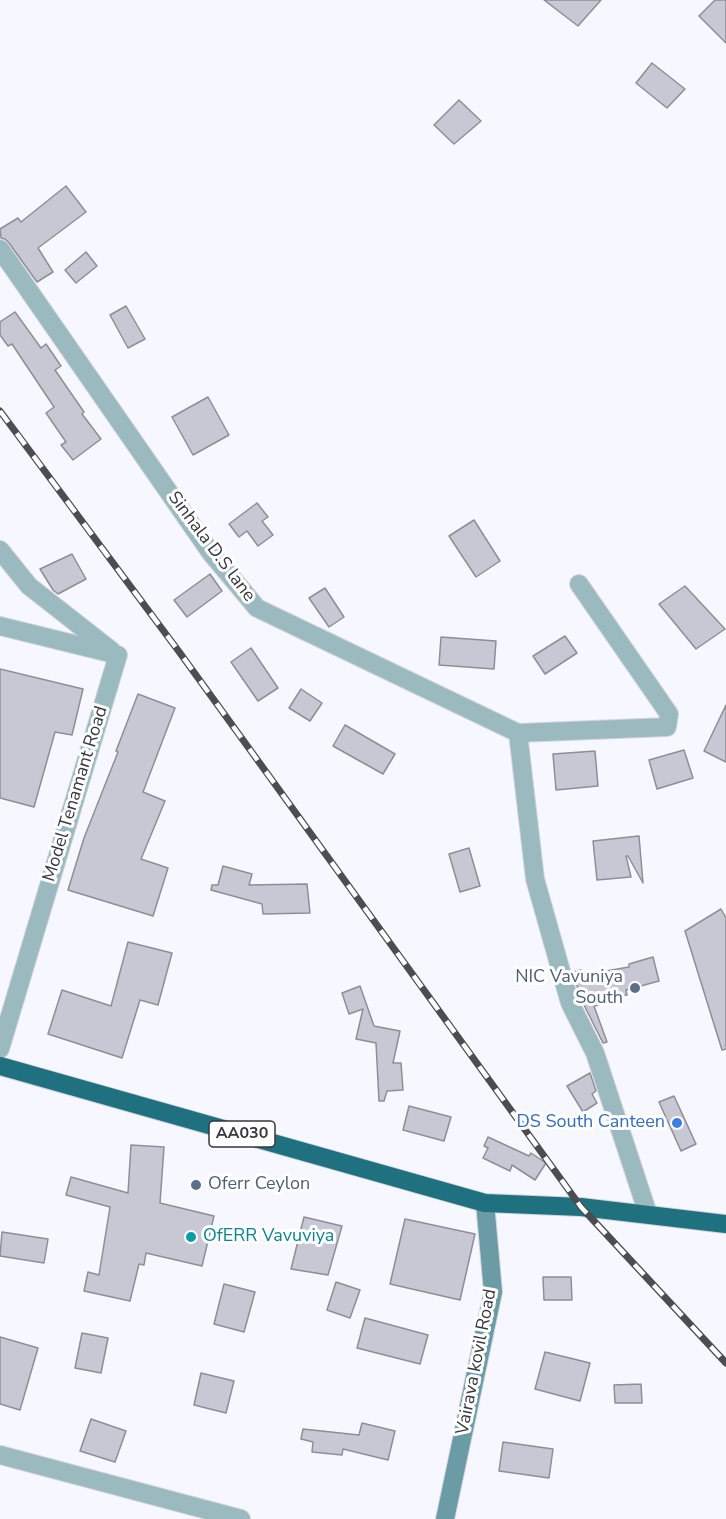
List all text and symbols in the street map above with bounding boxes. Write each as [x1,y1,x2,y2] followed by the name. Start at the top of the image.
[163,488,259,606] street label: Sinhala D.S lane
[39,704,113,884] street label: Model Tenamant Road
[515,967,623,1010] place label: NIC Vavuniya South
[628,981,642,995] marker: NIC Vavuniya South
[516,1112,665,1134] place label: DS South Canteen
[670,1116,684,1130] marker: DS South Canteen
[209,1121,275,1147] road number: AA030
[208,1174,310,1196] place label: Oferr Ceylon
[189,1178,203,1192] marker: Oferr Ceylon
[203,1226,334,1248] place label: OfERR Vavuviya
[184,1230,198,1244] marker: OfERR Vavuviya
[452,1287,502,1437] street label: Vairava kovil Road

